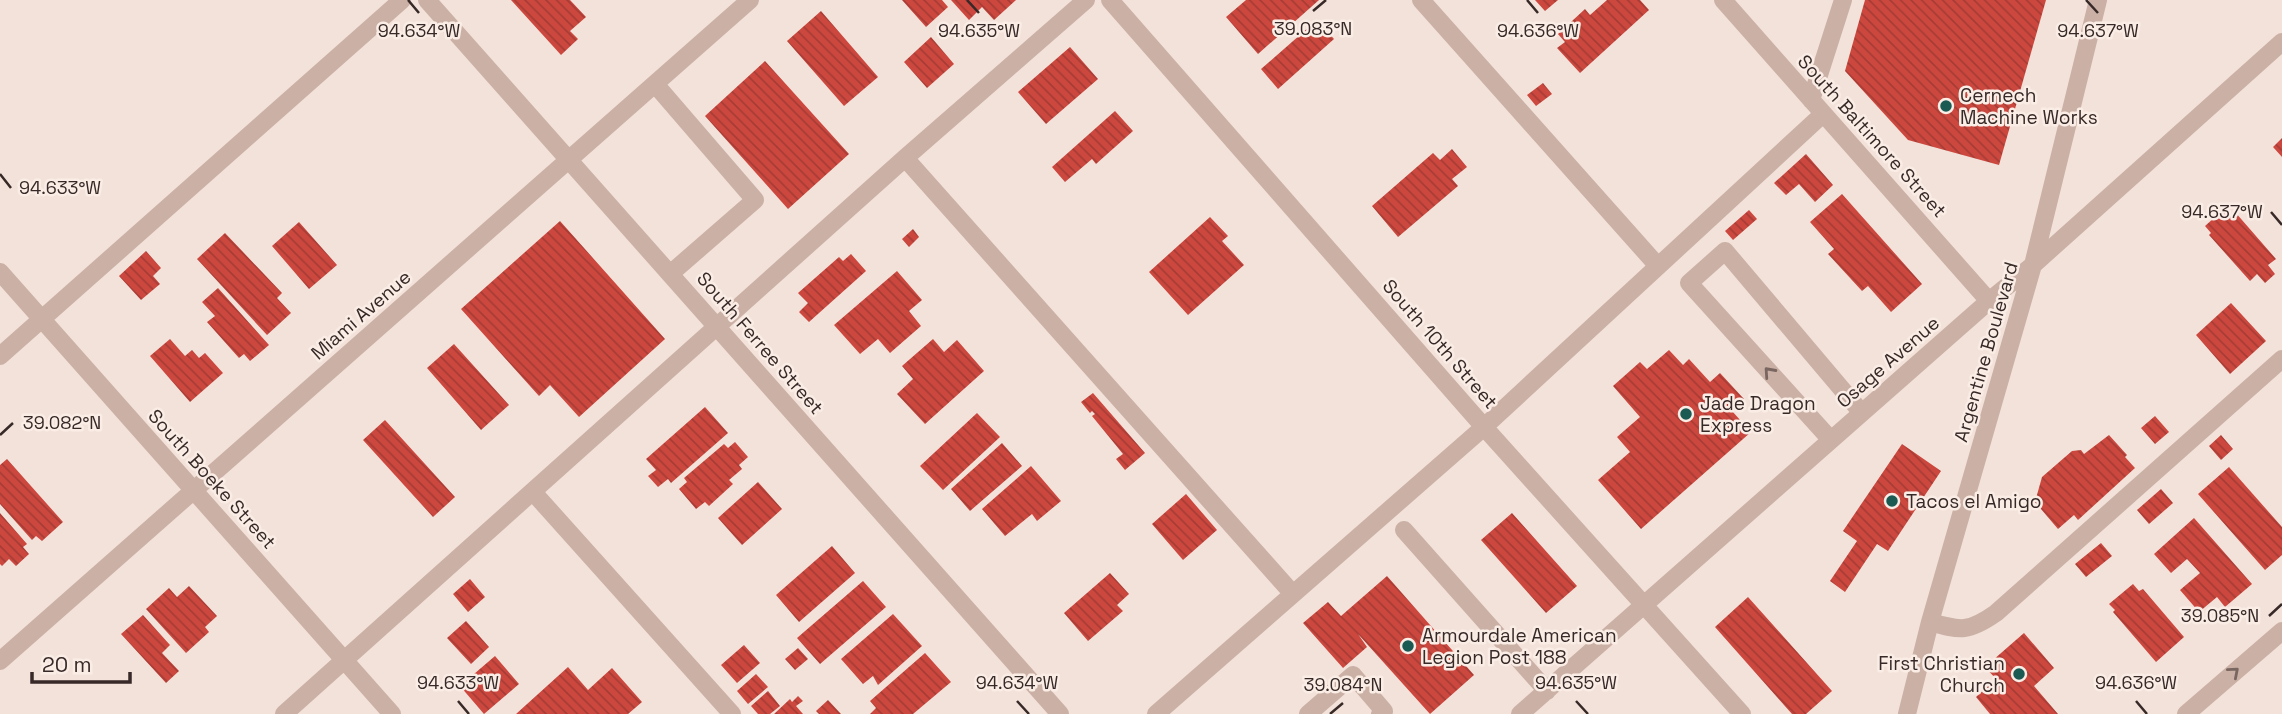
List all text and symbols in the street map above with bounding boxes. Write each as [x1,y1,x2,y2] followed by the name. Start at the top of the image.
[1274,17,1352,40] text: 39.083°N
[378,19,460,42] text: 94.634°W
[938,19,1020,42] text: 94.635°W
[1497,19,1579,42] text: 94.636°W
[2057,19,2139,42] text: 94.637°W
[1792,49,1952,223] street label: South Baltimore Street
[1960,83,2098,130] place label: Cernech Machine Works
[1938,98,1954,114] marker: Cernech Machine Works
[19,176,101,199] text: 94.633°W
[2181,200,2263,223] text: 94.637°W
[1948,259,2024,445] street label: Argentine Boulevard
[306,265,416,365] street label: Miami Avenue
[691,266,829,420] street label: South Ferree Street
[1377,274,1503,414] street label: South 10th Street
[1831,310,1945,414] street label: Osage Avenue
[1764,367,1777,380] one-way arrow
[1700,391,1816,438] place label: Jade Dragon Express
[143,404,281,554] street label: South Boeke Street
[1678,406,1694,422] marker: Jade Dragon Express
[23,411,101,434] text: 39.082°N
[1906,489,2042,514] place label: Tacos el Amigo
[1884,493,1900,509] marker: Tacos el Amigo
[2181,604,2259,627] text: 39.085°N
[1422,623,1617,670] place label: Armourdale American Legion Post 188
[1400,638,1416,654] marker: Armourdale American Legion Post 188
[32,640,130,684] scale bar
[42,651,92,678] text: 20 m
[1878,651,2005,698] place label: First Christian Church
[2011,666,2027,682] marker: First Christian Church
[2226,668,2239,680] one-way arrow
[417,671,499,694] text: 94.633°W
[976,671,1058,694] text: 94.634°W
[1535,671,1617,694] text: 94.635°W
[2095,671,2177,694] text: 94.636°W
[1304,673,1382,696] text: 39.084°N

